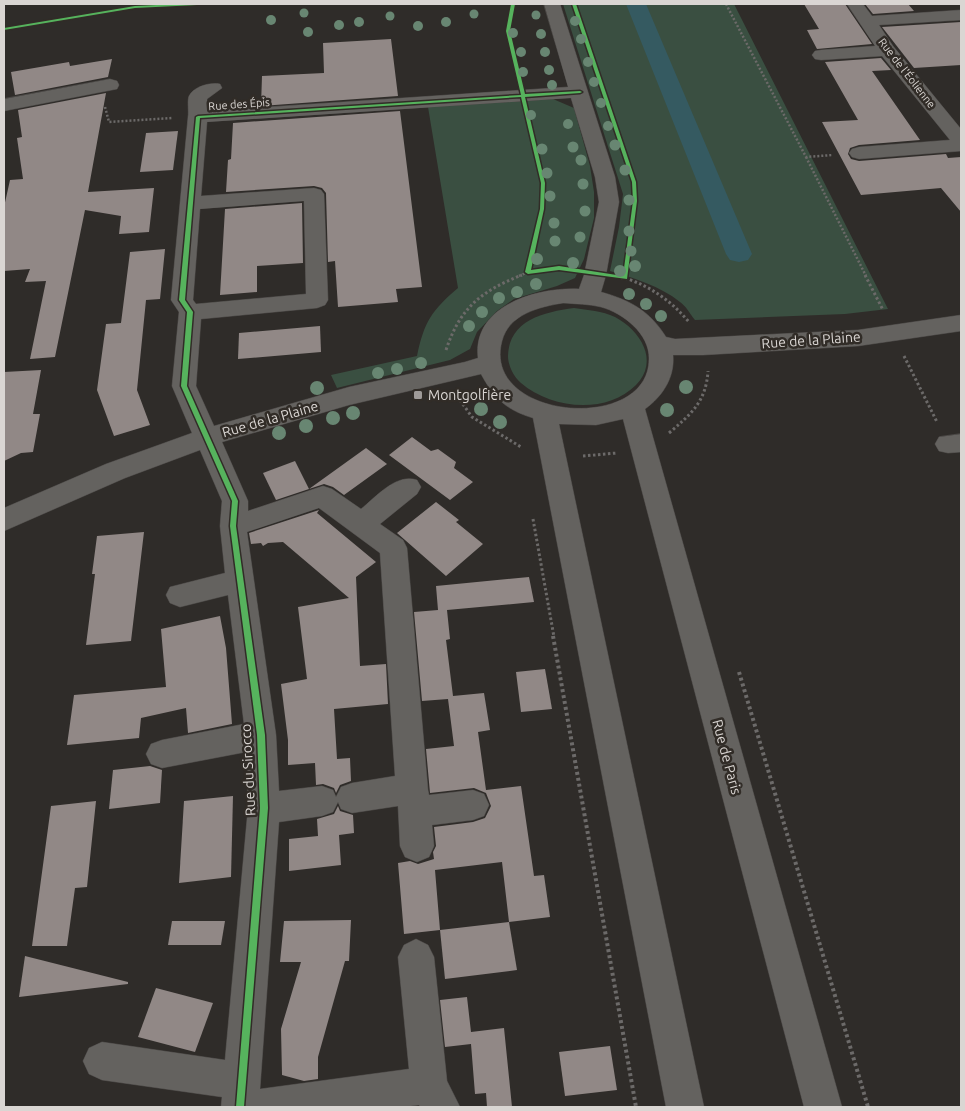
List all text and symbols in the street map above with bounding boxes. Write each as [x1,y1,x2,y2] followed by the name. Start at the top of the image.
[876,35,939,110] street label: Rue de l'Éolienne
[208,95,270,112] street label: Rue des Épis
[761,329,861,351] street label: Rue de la Plaine
[428,387,511,403] place label: Montgolfière
[412,389,424,401] marker: Montgolfière
[220,398,320,440] street label: Rue de la Plaine
[709,718,745,796] street label: Rue de Paris
[238,723,258,817] street label: Rue du Sirocco

